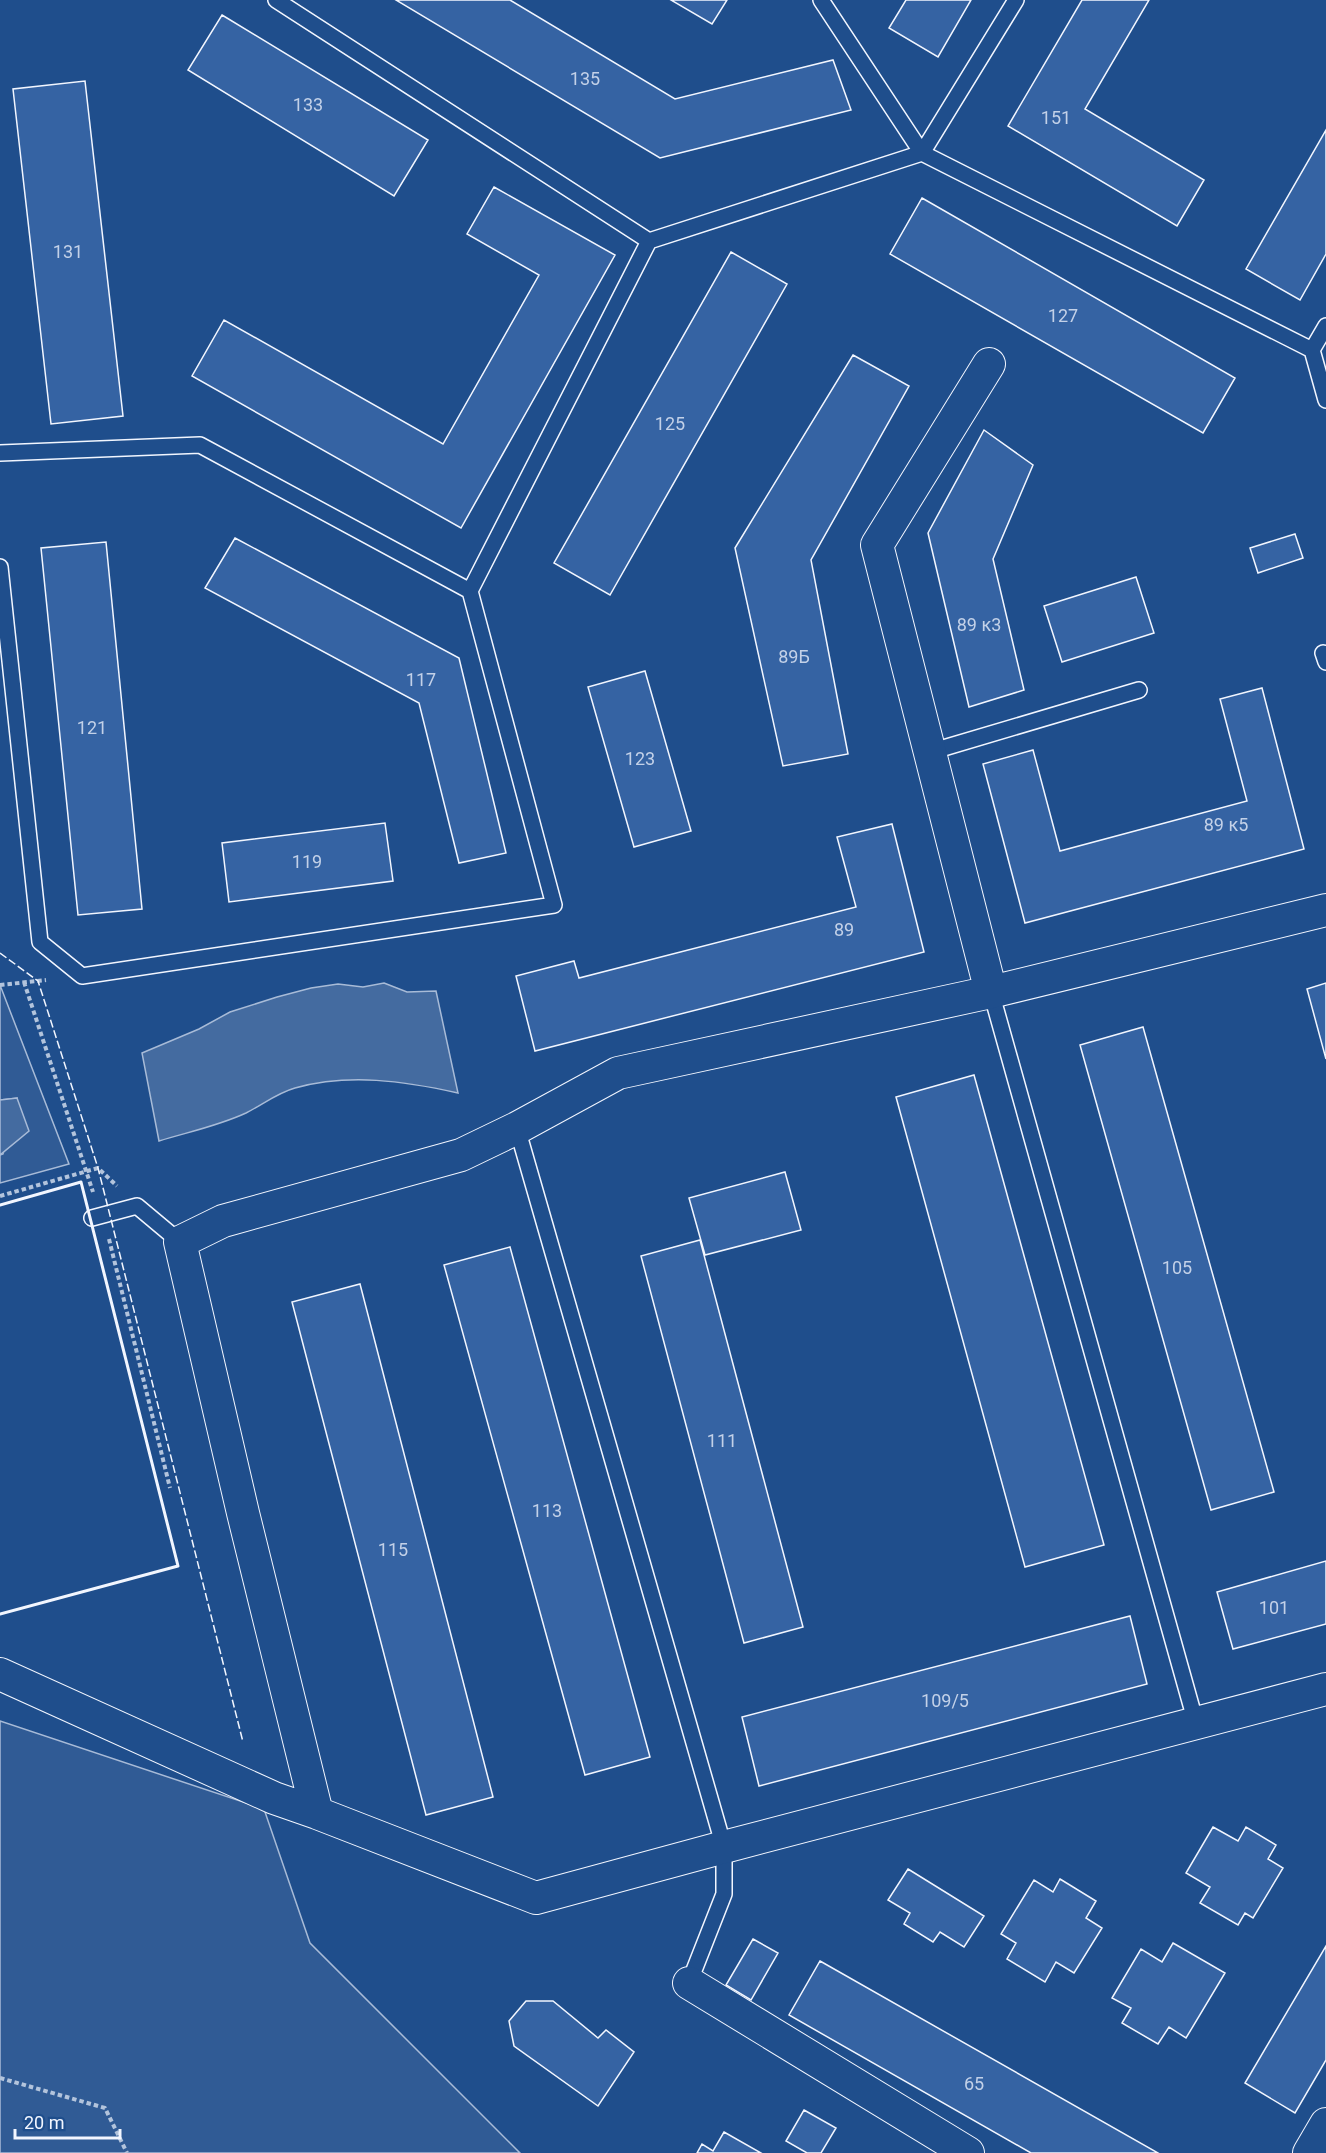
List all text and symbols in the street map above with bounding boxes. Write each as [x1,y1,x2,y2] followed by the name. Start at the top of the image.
[570,68,600,89] house number: 135
[293,94,323,115] house number: 133
[1041,107,1071,128] house number: 151
[53,241,83,262] house number: 131
[1048,305,1078,326] house number: 127
[655,413,685,434] house number: 125
[957,614,1001,635] house number: 89 к3
[778,646,810,667] house number: 89Б
[406,669,436,690] house number: 117
[77,717,107,738] house number: 121
[625,748,655,769] house number: 123
[1204,814,1248,835] house number: 89 к5
[292,851,322,872] house number: 119
[834,919,854,940] house number: 89
[1162,1257,1192,1278] house number: 105
[707,1430,737,1451] house number: 111
[532,1500,562,1521] house number: 113
[378,1539,408,1560] house number: 115
[1259,1597,1289,1618] house number: 101
[921,1690,969,1711] house number: 109/5
[964,2073,984,2094] house number: 65
[15,2102,120,2140] scale bar
[24,2112,64,2133] text: 20 m

